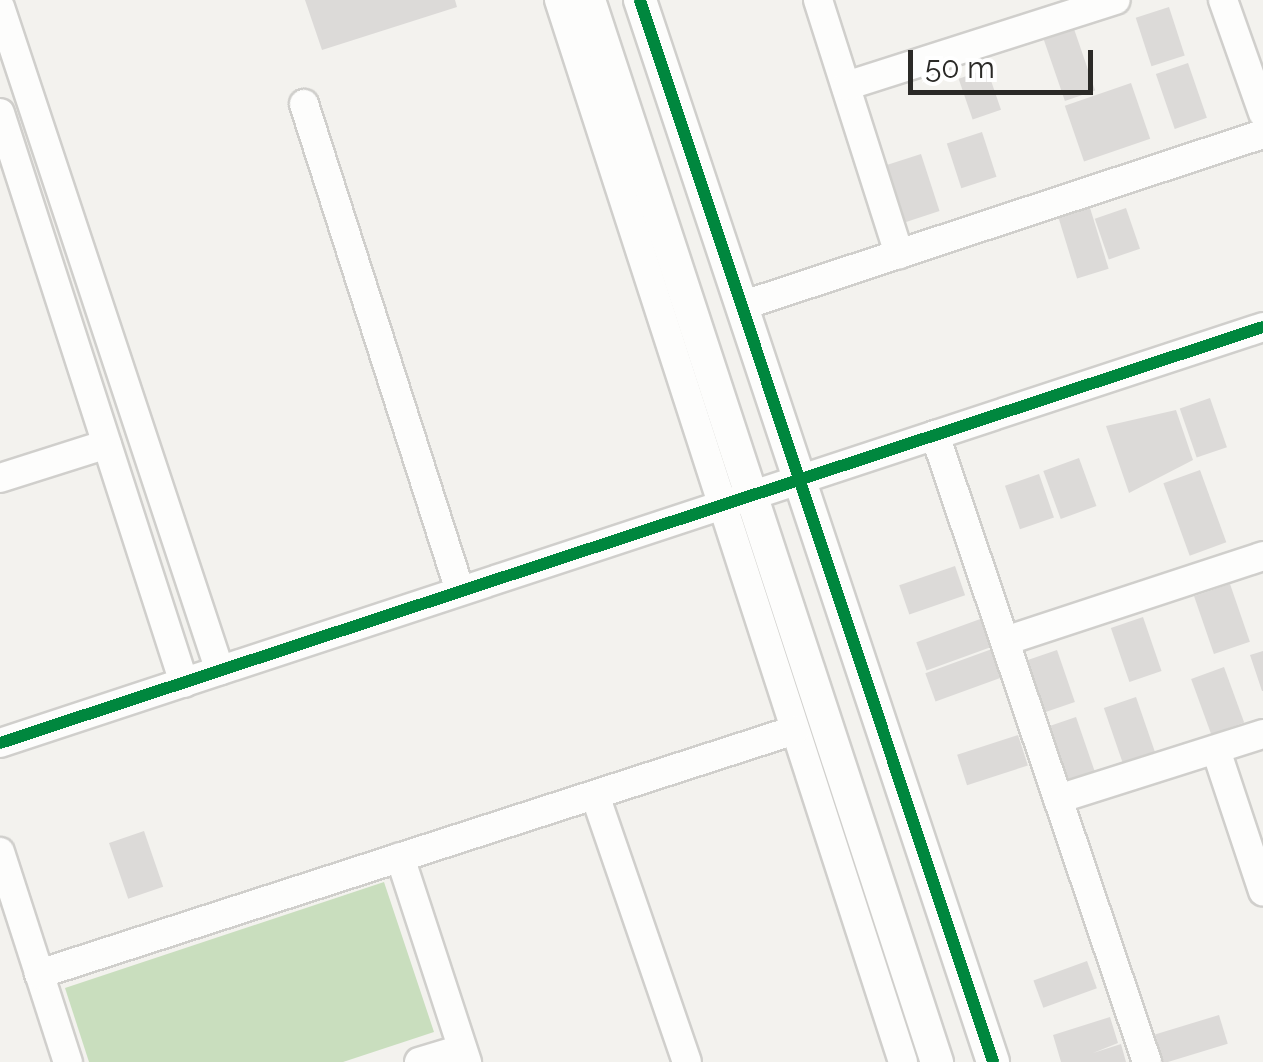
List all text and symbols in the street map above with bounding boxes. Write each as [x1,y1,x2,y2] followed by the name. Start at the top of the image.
[913,30,1098,92] scale bar
[925,50,995,85] text: 50 m

